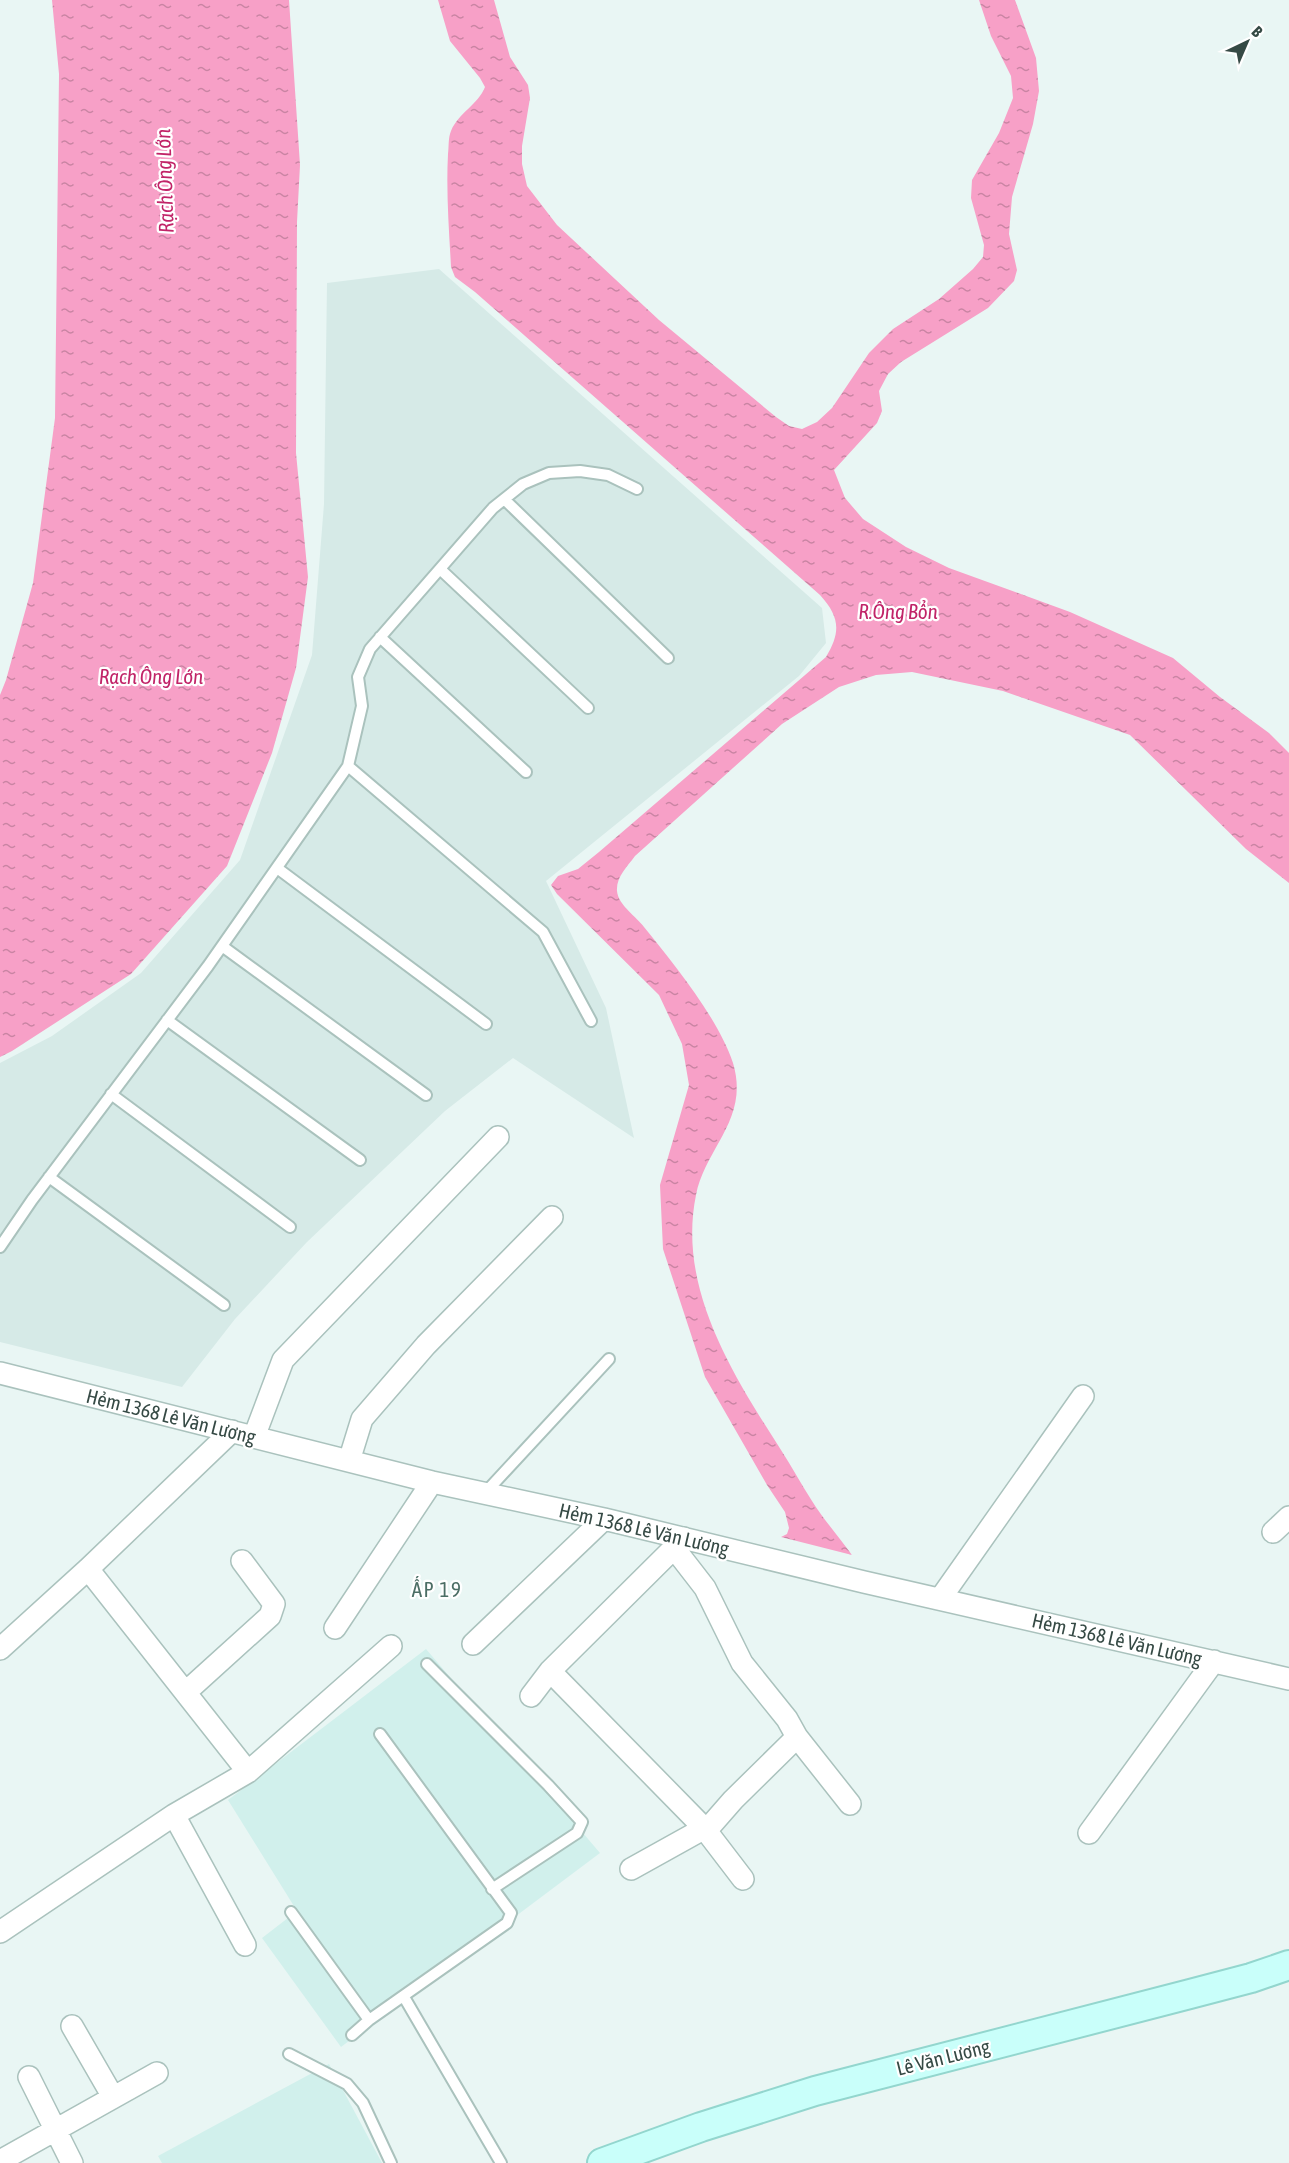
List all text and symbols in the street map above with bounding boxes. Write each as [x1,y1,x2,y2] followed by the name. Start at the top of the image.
[1217,12,1277,72] north arrow
[1248,22,1267,41] text: B
[150,128,178,234] water label: Rạch Ông Lớn
[858,599,938,623] water label: R.Ông Bổn
[99,664,203,688] water label: Rạch Ông Lớn
[84,1384,258,1448] street label: Hẻm 1368 Lê Văn Lương
[557,1498,732,1560] street label: Hẻm 1368 Lê Văn Lương
[412,1576,462,1601] district label: ẤP 19
[1030,1608,1205,1670] street label: Hẻm 1368 Lê Văn Lương
[894,2034,993,2080] street label: Lê Văn Lương

